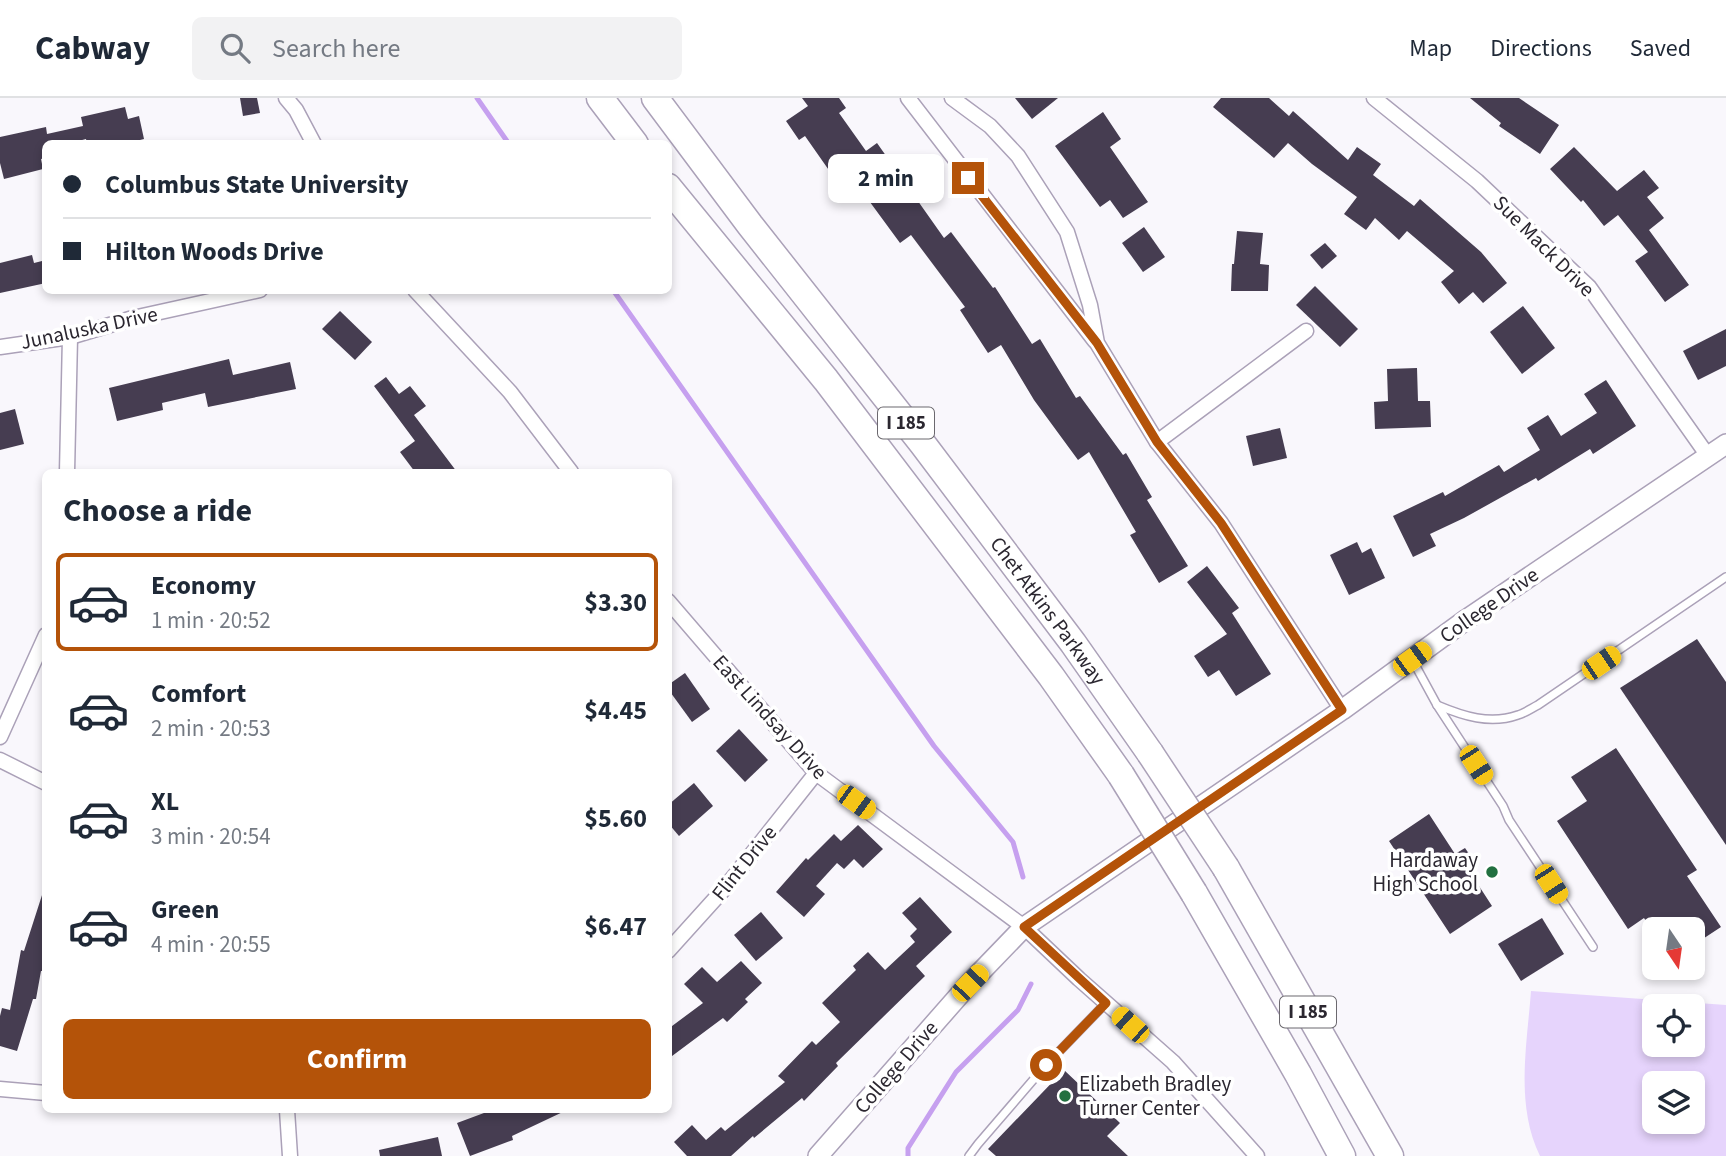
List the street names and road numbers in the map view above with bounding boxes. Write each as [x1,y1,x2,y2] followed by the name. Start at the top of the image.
[1486,188,1602,304] street label: Sue Mack Drive
[18,299,160,357] street label: Junaluska Drive
[878,408,934,438] road number: I 185
[983,530,1113,691] street label: Chet Atkins Parkway
[1433,560,1545,650] street label: College Drive
[706,648,834,786] street label: East Lindsay Drive
[704,819,784,907] street label: Flint Drive
[1280,996,1336,1028] road number: I 185
[847,1014,945,1120] street label: College Drive

